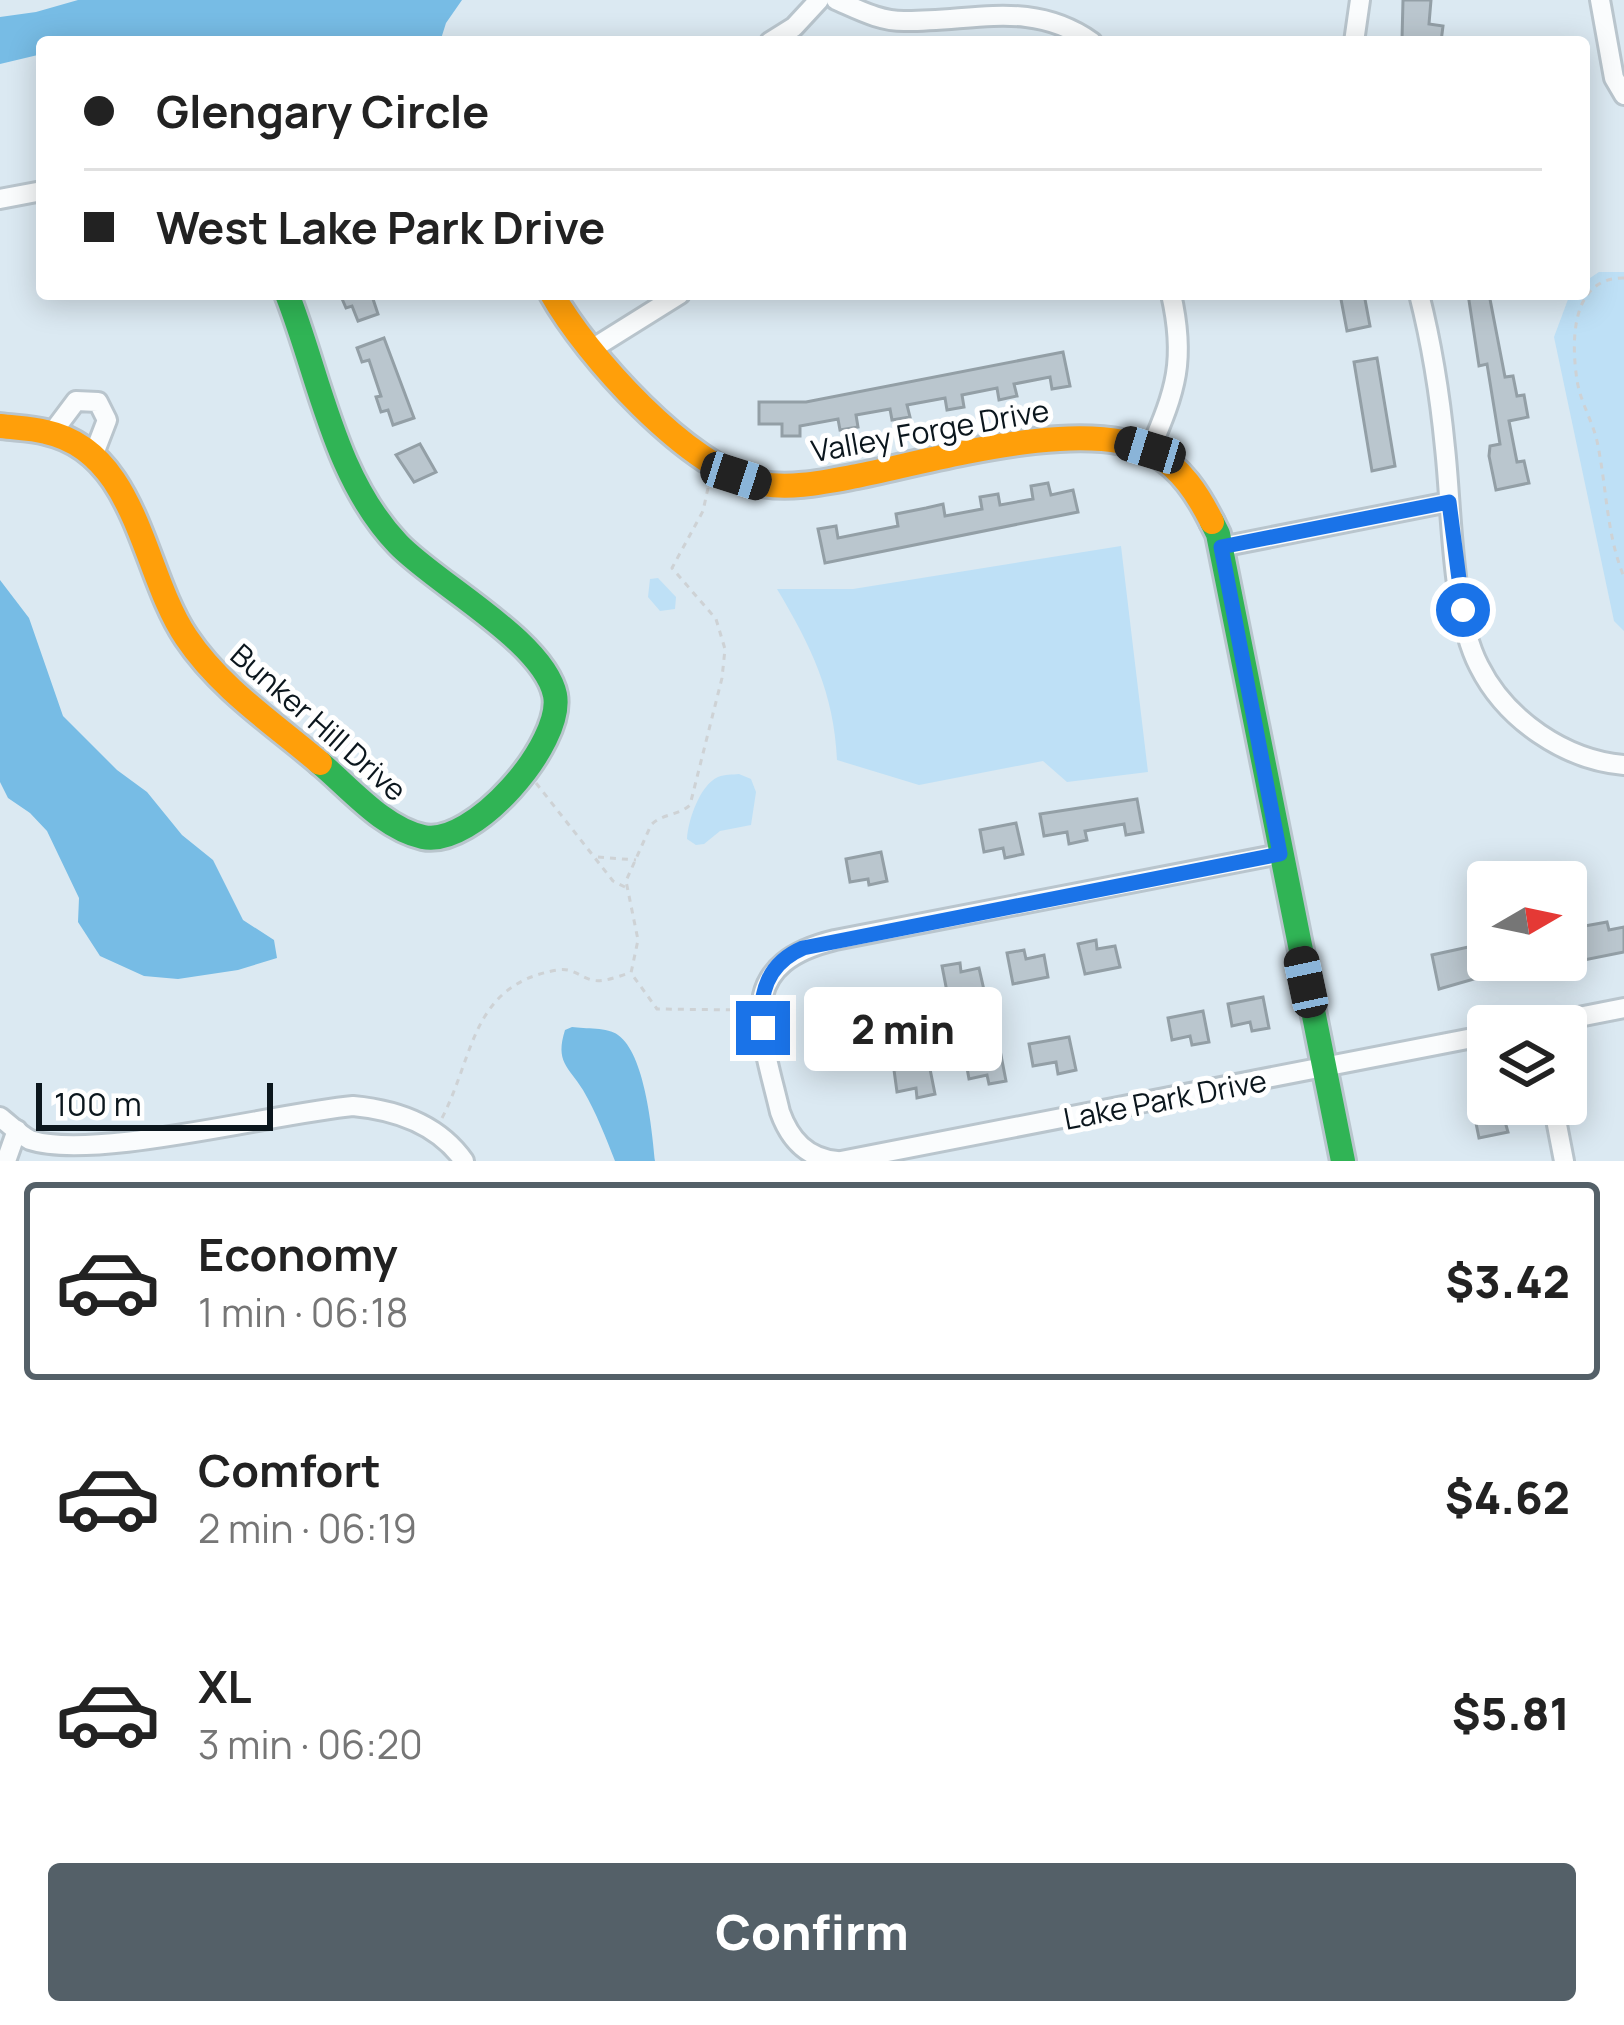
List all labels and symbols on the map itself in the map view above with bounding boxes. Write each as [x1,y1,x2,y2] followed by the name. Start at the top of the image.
[808,389,1052,471] street label: Valley Forge Drive
[1110,422,1190,478] car
[696,448,776,504] car
[1436,583,1490,637] route start
[222,634,416,810] street label: Bunker Hill Drive
[1467,861,1587,981] north arrow
[1281,943,1331,1021] car
[805,986,1003,1070] callout: 2 min
[736,1001,790,1055] route end
[1060,1059,1270,1139] street label: Lake Park Drive
[36,1077,273,1130] scale bar

